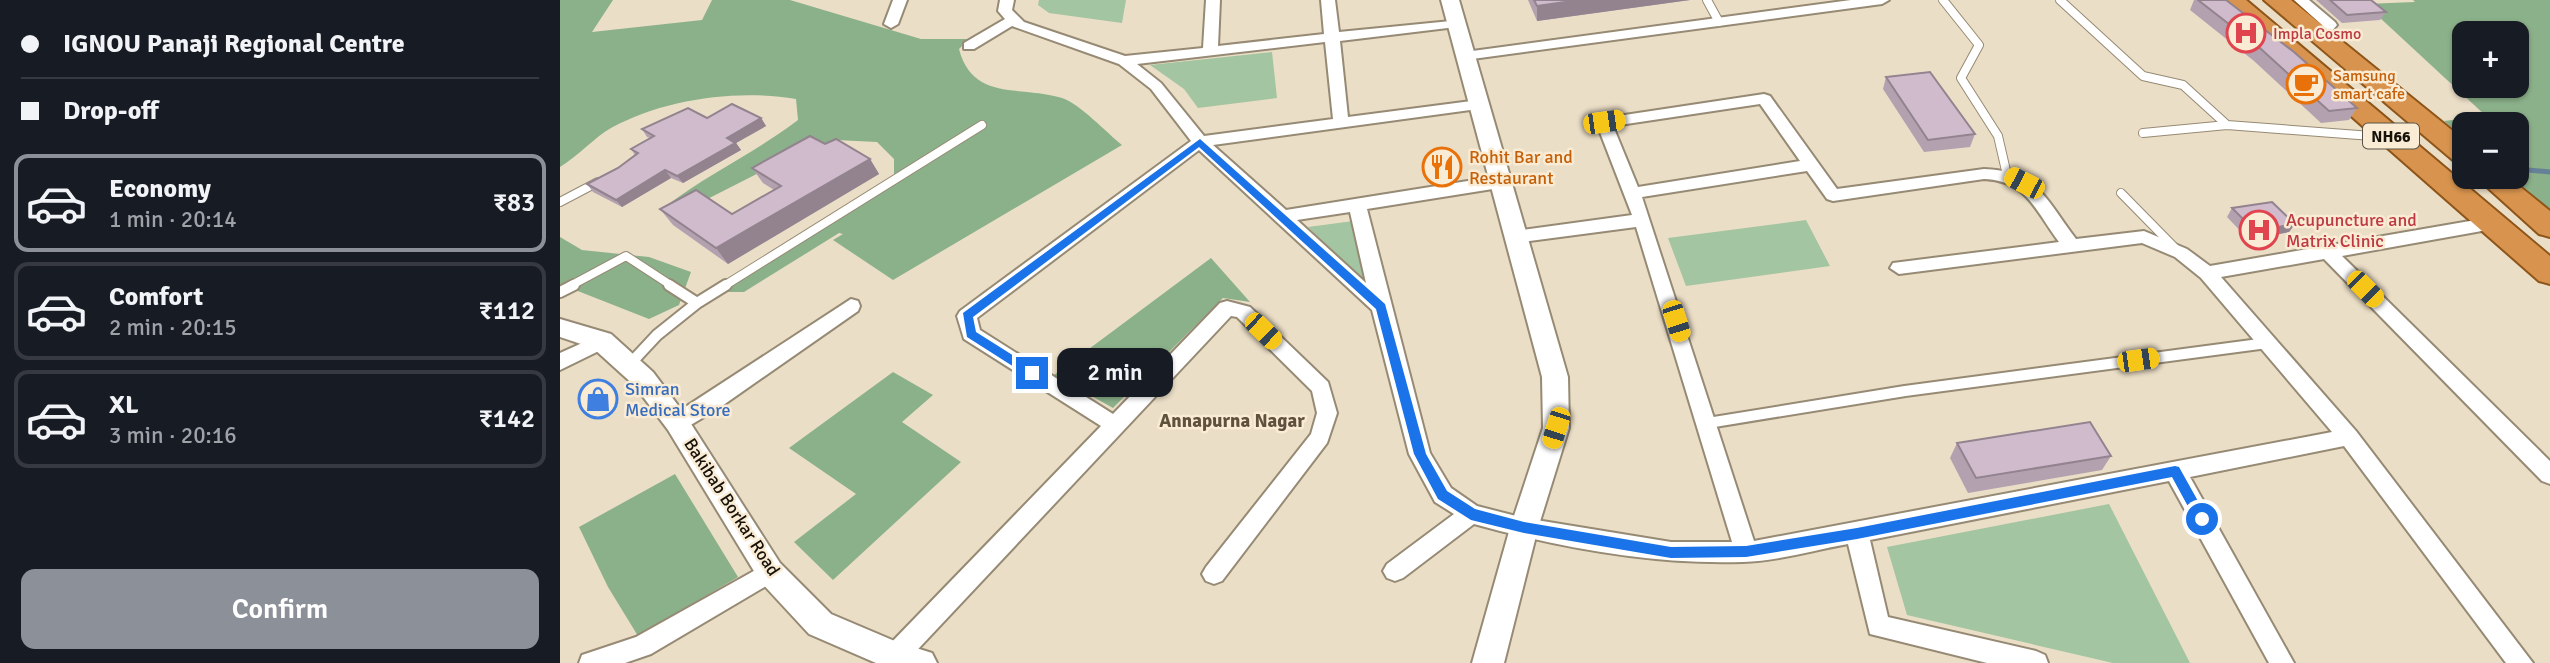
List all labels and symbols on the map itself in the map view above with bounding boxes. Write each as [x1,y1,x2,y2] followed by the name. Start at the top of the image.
[2225,12,2267,54] hospital icon: Impla Cosmo
[2273,24,2361,44] place label: Impla Cosmo
[2285,63,2327,105] cafe icon: Samsung smart cafe
[2333,66,2405,104] place label: Samsung smart cafe
[1582,109,1627,135] car
[2363,124,2419,148] road number: NH66
[1421,146,1463,188] restaurant icon: Rohit Bar and Restaurant
[1469,146,1573,189] place label: Rohit Bar and Restaurant
[2001,164,2048,202] car
[2238,209,2280,251] hospital icon: Acupuncture and Matrix Clinic
[2286,209,2417,252] place label: Acupuncture and Matrix Clinic
[2343,267,2388,311] car
[1660,298,1693,344] car
[1241,309,1286,353] car
[2116,347,2161,373] car
[1056,348,1172,398] callout: 2 min
[1016,357,1048,389] route end
[577,378,619,420] shop icon: Simran Medical Store
[625,378,731,421] place label: Simran Medical Store
[1540,405,1573,451] car
[1159,409,1305,433] district label: Annapurna Nagar
[679,434,785,580] street label: Bakibab Borkar Road
[2186,503,2218,535] route start

